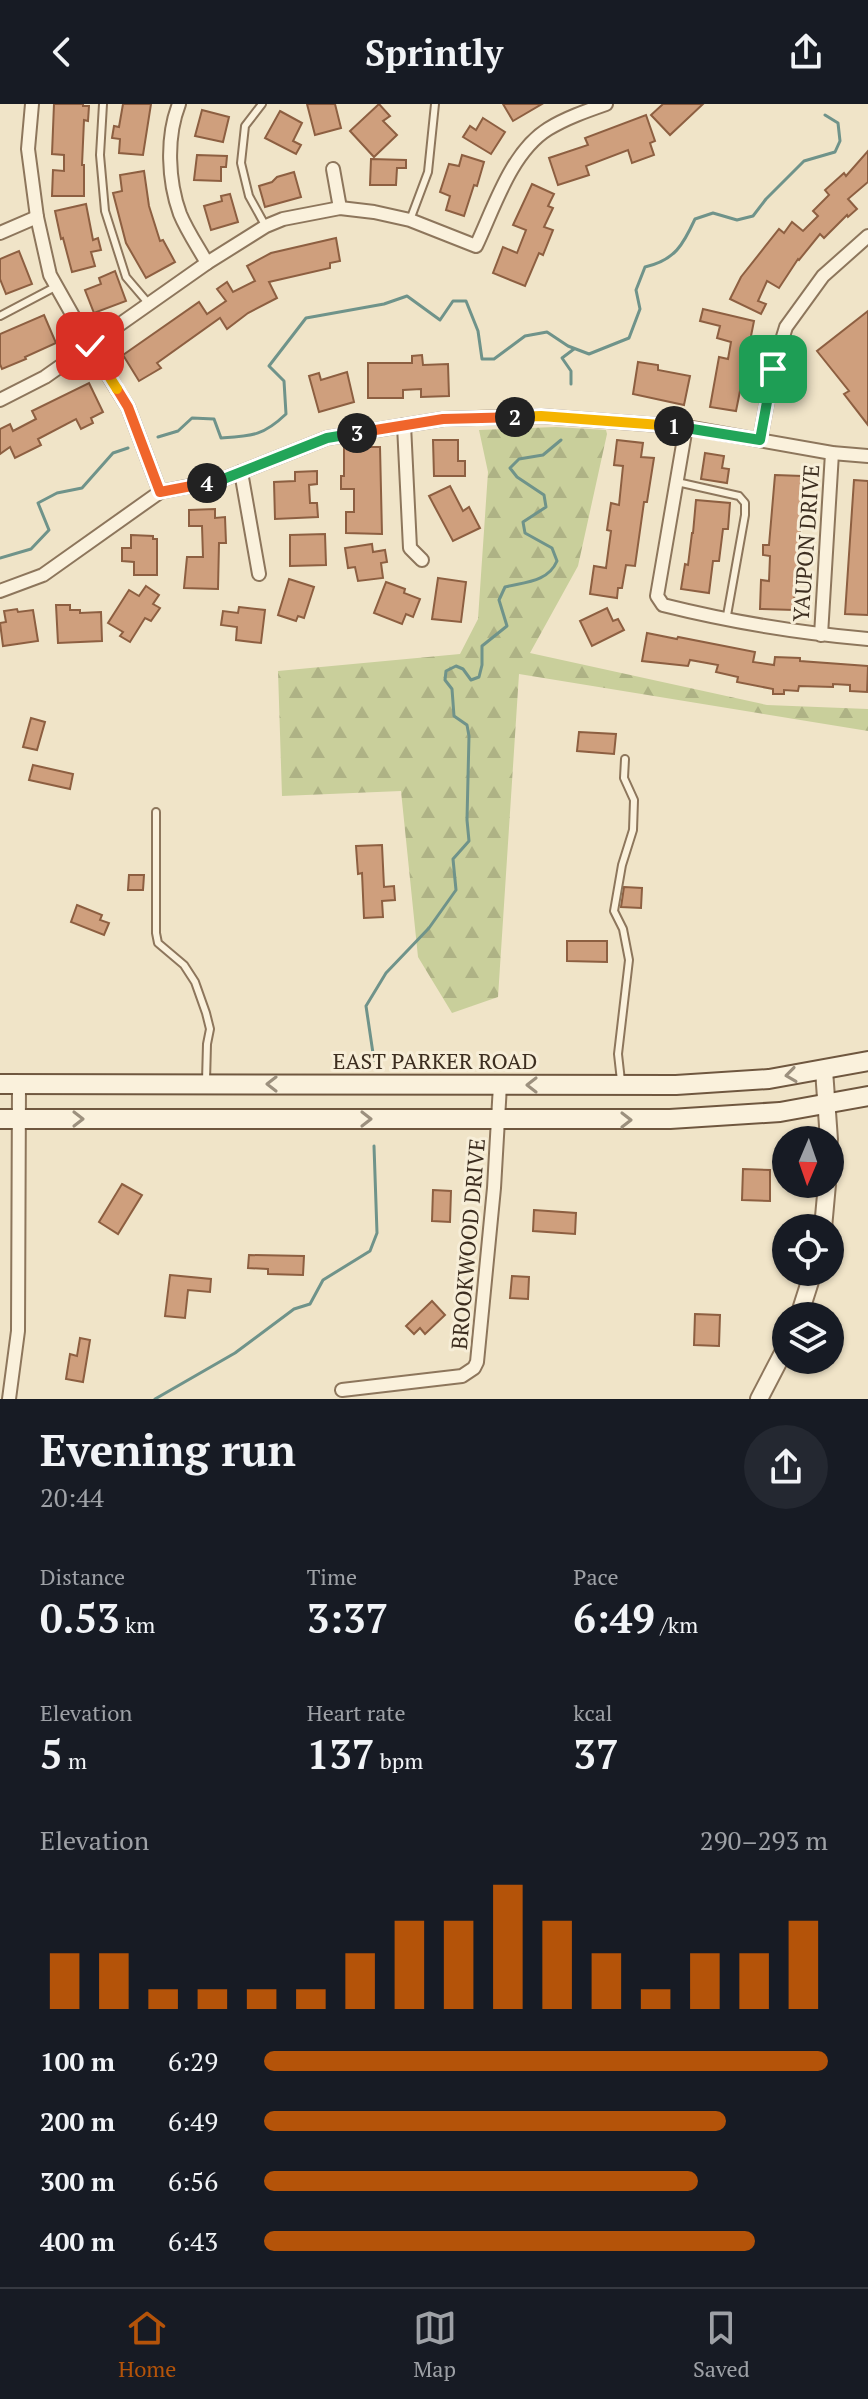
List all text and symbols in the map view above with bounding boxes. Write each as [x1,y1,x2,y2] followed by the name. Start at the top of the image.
[365,29,503,76] text: Sprintly
[40,30,84,74] icon: back
[784,30,828,74] icon: share
[56,312,124,380] pin
[68,324,112,368] icon: check
[739,335,807,403] pin
[751,347,795,391] icon: arrive
[495,397,535,437] pin: 2
[509,402,521,431] text: 2
[654,406,694,446] pin: 1
[668,411,680,440] text: 1
[337,413,377,453] pin: 3
[351,418,363,447] text: 3
[187,463,227,503] pin: 4
[786,463,825,623] street label: YAUPON DRIVE
[201,468,213,497] text: 4
[333,1046,537,1075] street label: EAST PARKER ROAD
[785,1066,798,1083] one-way arrow
[265,1075,278,1093] one-way arrow
[525,1076,538,1094] one-way arrow
[72,1110,85,1128] one-way arrow
[360,1110,373,1128] one-way arrow
[620,1111,633,1129] one-way arrow
[772,1126,844,1198] north arrow
[772,1126,844,1374] map controls
[444,1137,491,1351] street label: BROOKWOOD DRIVE
[772,1214,844,1286] button: locate
[772,1302,844,1374] button: layers
[40,1420,296,1479] text: Evening run
[744,1425,828,1509] button: share
[40,1480,104,1514] text: 20:44
[40,1562,125,1591] text: Distance
[307,1562,357,1591] text: Time
[573,1562,618,1591] text: Pace
[40,1591,120,1644] text: 0.53
[307,1591,388,1644] text: 3:37
[573,1591,655,1644] text: 6:49
[120,1610,155,1639] text: km
[655,1610,698,1639] text: /km
[40,1698,132,1727] text: Elevation
[307,1698,406,1727] text: Heart rate
[573,1698,612,1727] text: kcal
[40,1727,63,1780] text: 5
[307,1727,374,1780] text: 137
[573,1727,619,1780] text: 37
[63,1746,87,1775] text: m
[374,1746,423,1775] text: bpm
[40,1823,149,1857] text: Elevation
[700,1823,828,1857] text: 290–293 m
[40,2044,115,2078] text: 100 m
[168,2044,218,2078] text: 6:29
[40,2104,115,2138] text: 200 m
[168,2104,218,2138] text: 6:49
[40,2164,115,2198] text: 300 m
[168,2164,218,2198] text: 6:56
[40,2224,115,2258] text: 400 m
[168,2224,218,2258] text: 6:43
[118,2306,176,2383] tab: Home
[413,2306,457,2383] tab: Map
[693,2306,750,2383] tab: Saved

